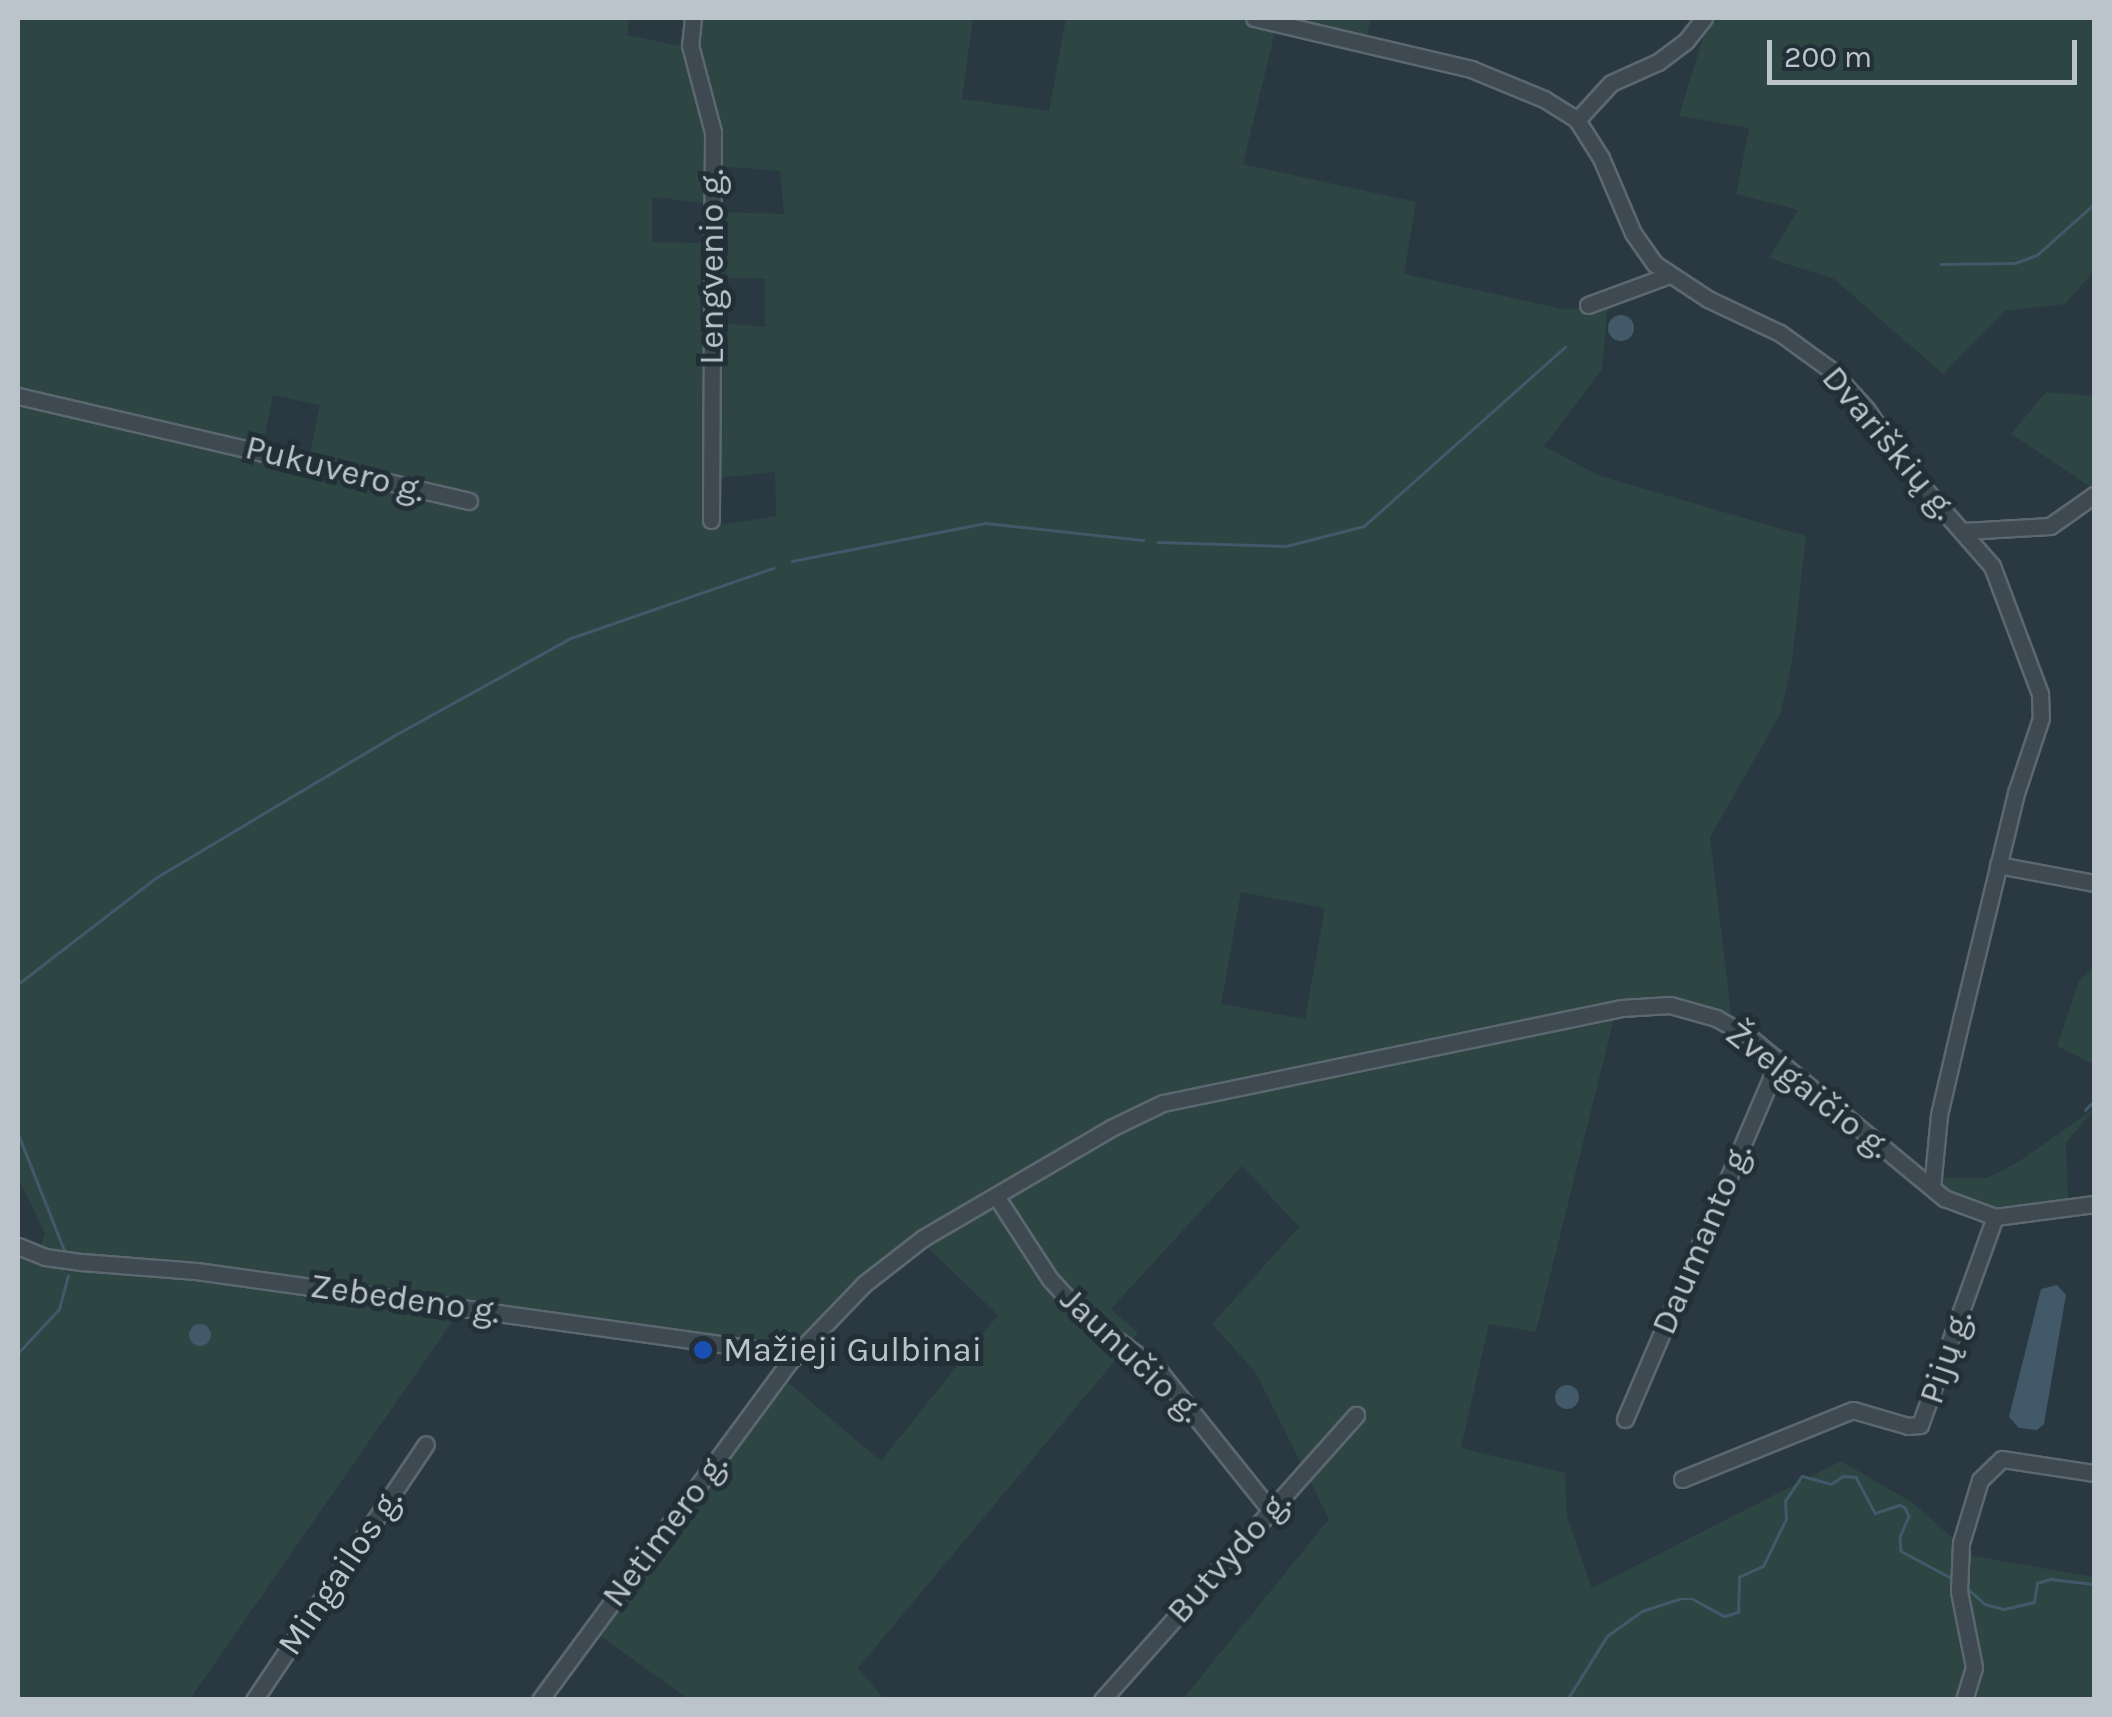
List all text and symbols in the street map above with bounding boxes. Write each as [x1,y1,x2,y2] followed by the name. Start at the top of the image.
[1772,20,2082,82] scale bar
[1784,39,1872,75] text: 200 m
[691,169,733,365] street label: Lengvenio g.
[1813,358,1965,528] street label: Dvariškių g.
[241,426,429,512] street label: Pukuvero g.
[1717,1013,1899,1167] street label: Žvelgaičio g.
[1643,1137,1761,1341] street label: Daumanto g.
[308,1265,502,1333] street label: Zebedeno g.
[1051,1279,1211,1431] street label: Jaunučio g.
[1910,1305,1982,1409] street label: Pijų g.
[723,1329,982,1371] place label: Mažieji Gulbinai
[692,1339,714,1361] marker: Mažieji Gulbinai
[593,1445,737,1615] street label: Netimero g.
[269,1481,411,1663] street label: Mingailos g.
[1158,1482,1300,1632] street label: Butvydo g.

